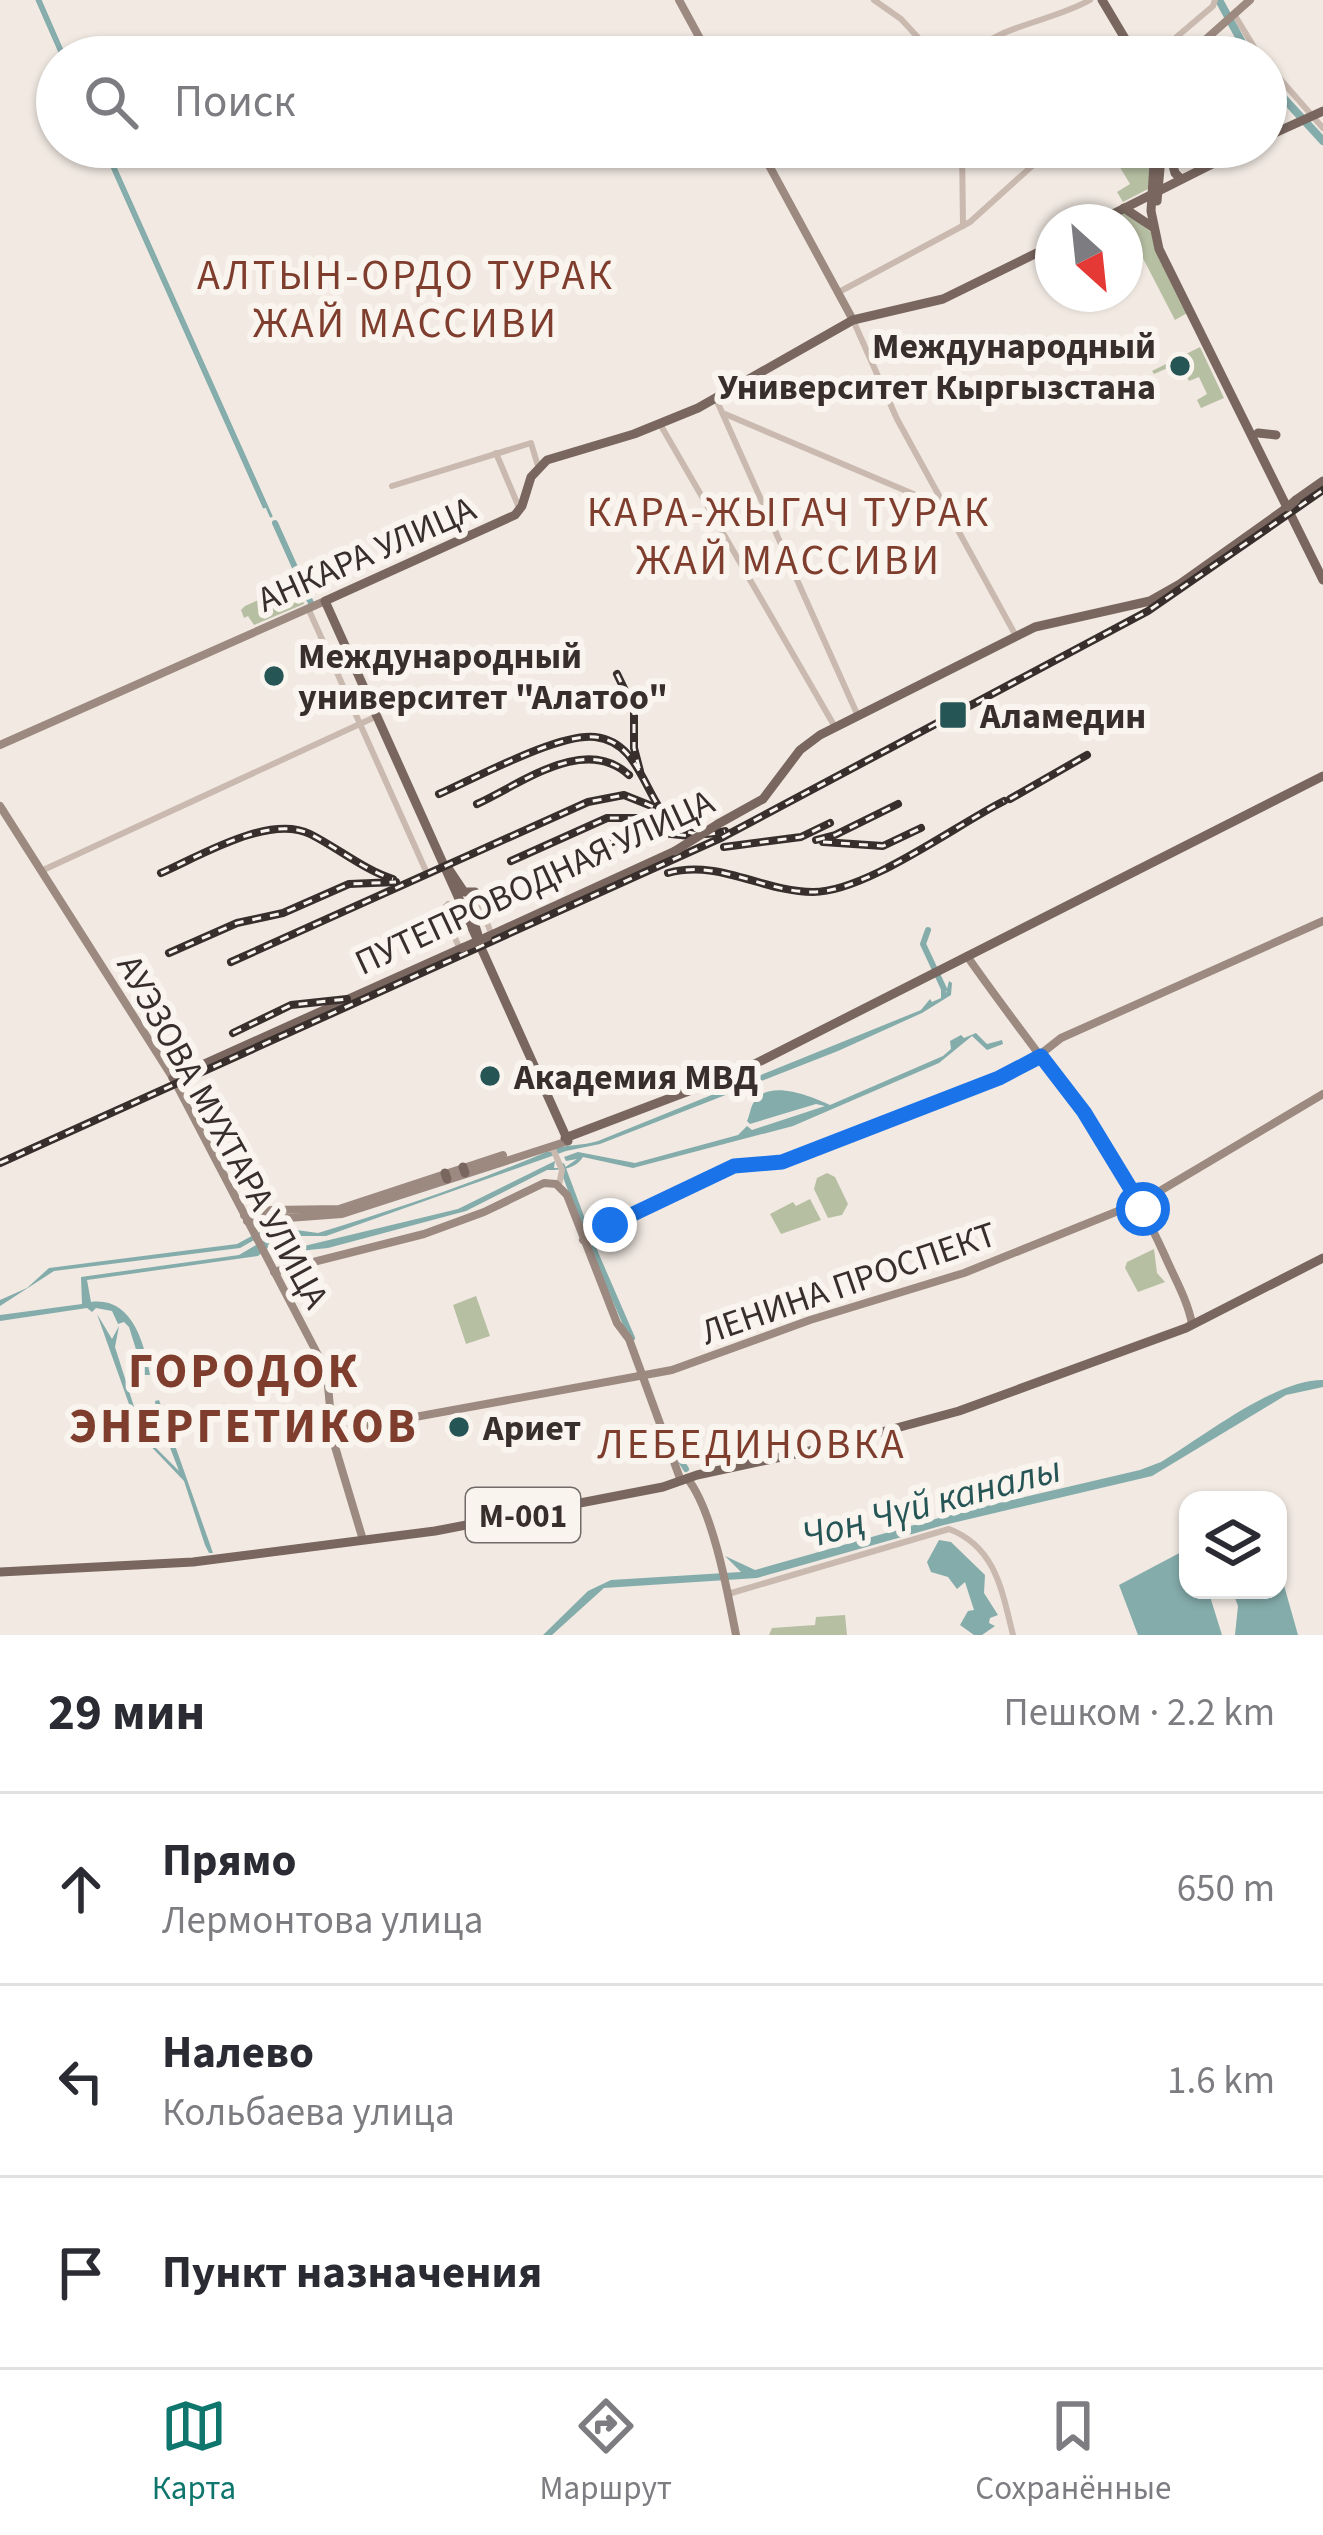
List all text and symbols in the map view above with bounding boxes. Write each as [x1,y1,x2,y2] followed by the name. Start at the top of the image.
[36,36,1287,168] search box
[78,69,144,135] icon: search
[174,70,296,134] text: Поиск
[1035,204,1143,312] north arrow
[197,246,615,354] district label: АЛТЫН-ОРДО ТУРАК ЖАЙ МАССИВИ
[718,321,1156,413] place label: Международный Университет Кыргызстана
[1167,353,1193,379] marker: Международный Университет Кыргызстана
[249,483,484,625] street label: АНКАРА УЛИЦА
[587,483,991,591] district label: КАРА-ЖЫГАЧ ТУРАК ЖАЙ МАССИВИ
[298,631,668,723] place label: Международный университет "Алатоо"
[261,663,287,689] marker: Международный университет "Алатоо"
[979,691,1146,742] place label: Аламедин
[937,699,969,731] marker: Аламедин
[347,776,723,988] street label: ПУТЕПРОВОДНАЯ УЛИЦА
[104,945,342,1318] street label: АУЭЗОВА МУХТАРА УЛИЦА
[513,1052,758,1103] place label: Академия МВД
[477,1063,503,1089] marker: Академия МВД
[1116,1182,1170,1236] route start
[583,1198,637,1252] route end
[694,1209,1003,1358] street label: ЛЕНИНА ПРОСПЕКТ
[69,1338,419,1461] district label: ГОРОДОК ЭНЕРГЕТИКОВ
[482,1403,581,1454] place label: Ариет
[446,1414,472,1440] marker: Ариет
[597,1415,907,1475] district label: ЛЕБЕДИНОВКА
[796,1441,1067,1564] water label: Чоң Чүй каналы
[466,1488,580,1542] road number: М-001
[1179,1491,1287,1599] map controls
[1179,1491,1287,1599] button: layers
[48,1677,205,1749] text: 29 мин
[1004,1685,1275,1741] text: Пешком · 2.2 km
[162,1829,296,1893] text: Прямо
[48,1856,114,1922] icon: ahead
[1177,1861,1275,1917] text: 650 m
[162,1893,483,1949] text: Лермонтова улица
[162,2021,314,2085] text: Налево
[48,2048,114,2114] icon: left
[1167,2053,1275,2109] text: 1.6 km
[162,2085,455,2141] text: Кольбаева улица
[48,2240,114,2306] icon: arrive
[162,2241,542,2305] text: Пункт назначения
[152,2393,236,2512] tab: Карта
[540,2393,672,2512] tab: Маршрут
[975,2393,1171,2512] tab: Сохранённые

